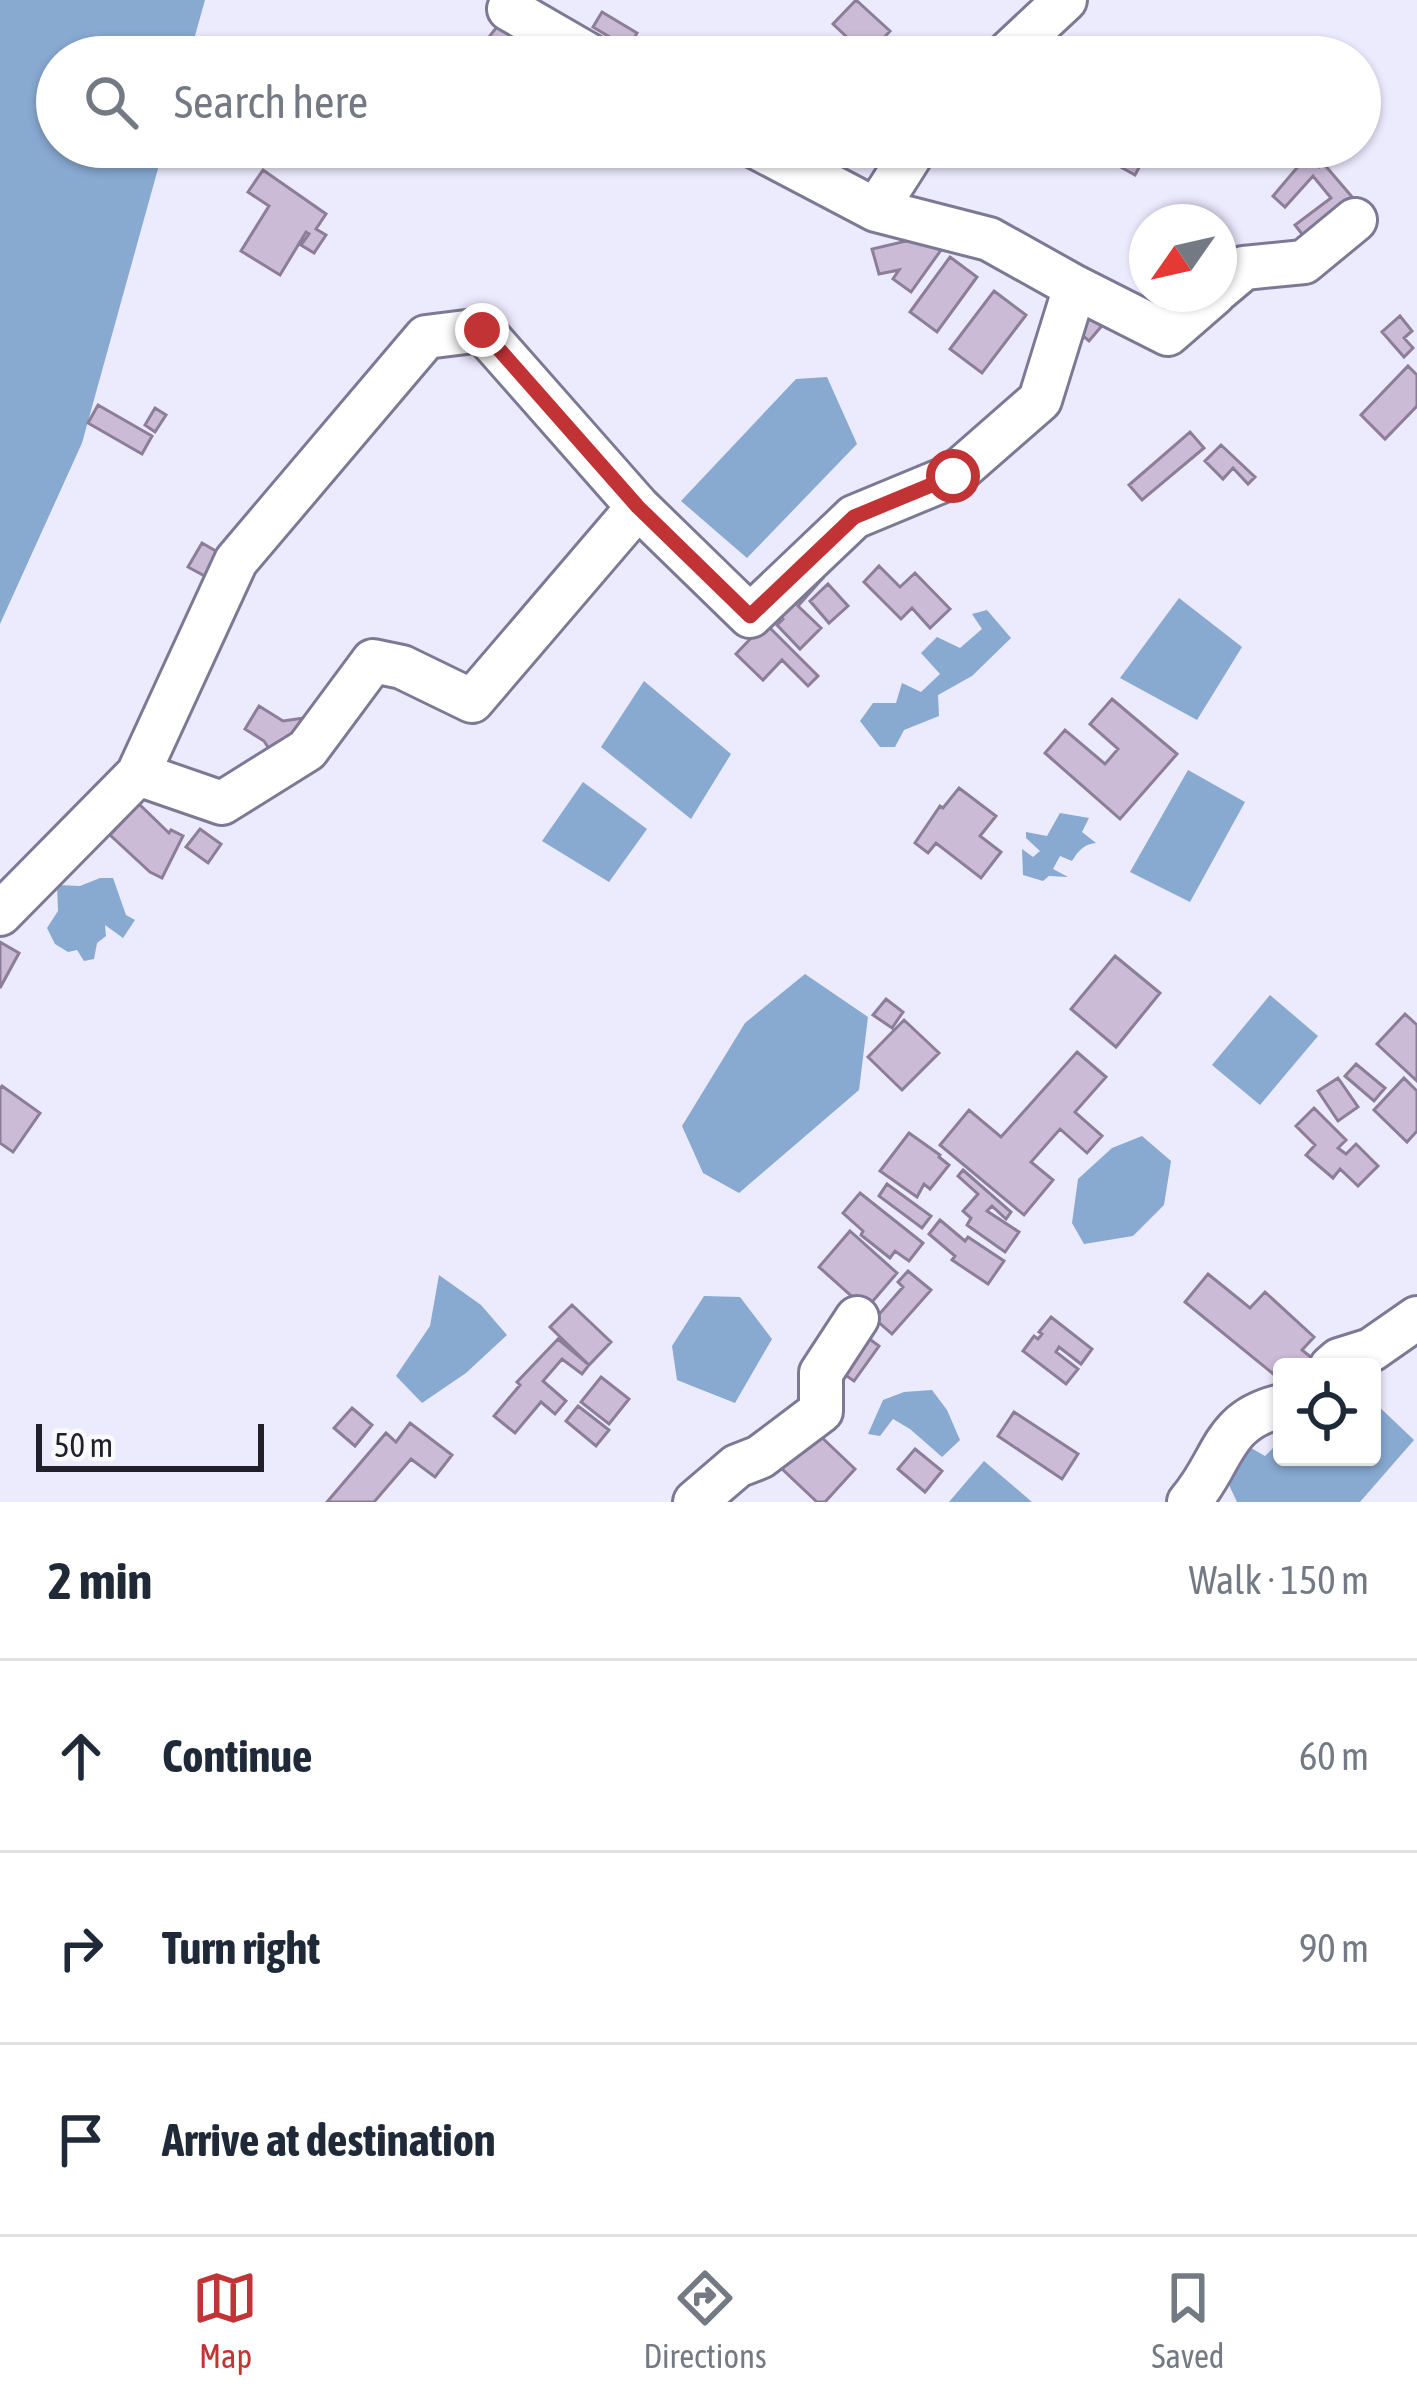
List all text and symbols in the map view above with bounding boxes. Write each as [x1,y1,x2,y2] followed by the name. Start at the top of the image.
[36,36,1381,168] search box
[78,69,144,135] icon: search
[174,76,368,128] text: Search here
[1129,204,1237,312] north arrow
[455,303,509,357] route end
[926,449,980,503] route start
[1273,1358,1381,1466] map controls
[1273,1358,1381,1466] button: locate
[36,1418,264,1471] scale bar
[54,1426,113,1464] text: 50 m
[48,1551,152,1610] text: 2 min
[1189,1558,1369,1602] text: Walk · 150 m
[48,1723,114,1789] icon: ahead
[162,1730,313,1782] text: Continue
[1299,1734,1369,1778] text: 60 m
[48,1915,114,1981] icon: right
[162,1922,320,1974] text: Turn right
[1299,1926,1369,1970] text: 90 m
[48,2107,114,2173] icon: arrive
[162,2114,496,2166] text: Arrive at destination
[192,2265,258,2375] tab: Map
[643,2265,767,2375] tab: Directions
[1152,2265,1224,2375] tab: Saved

